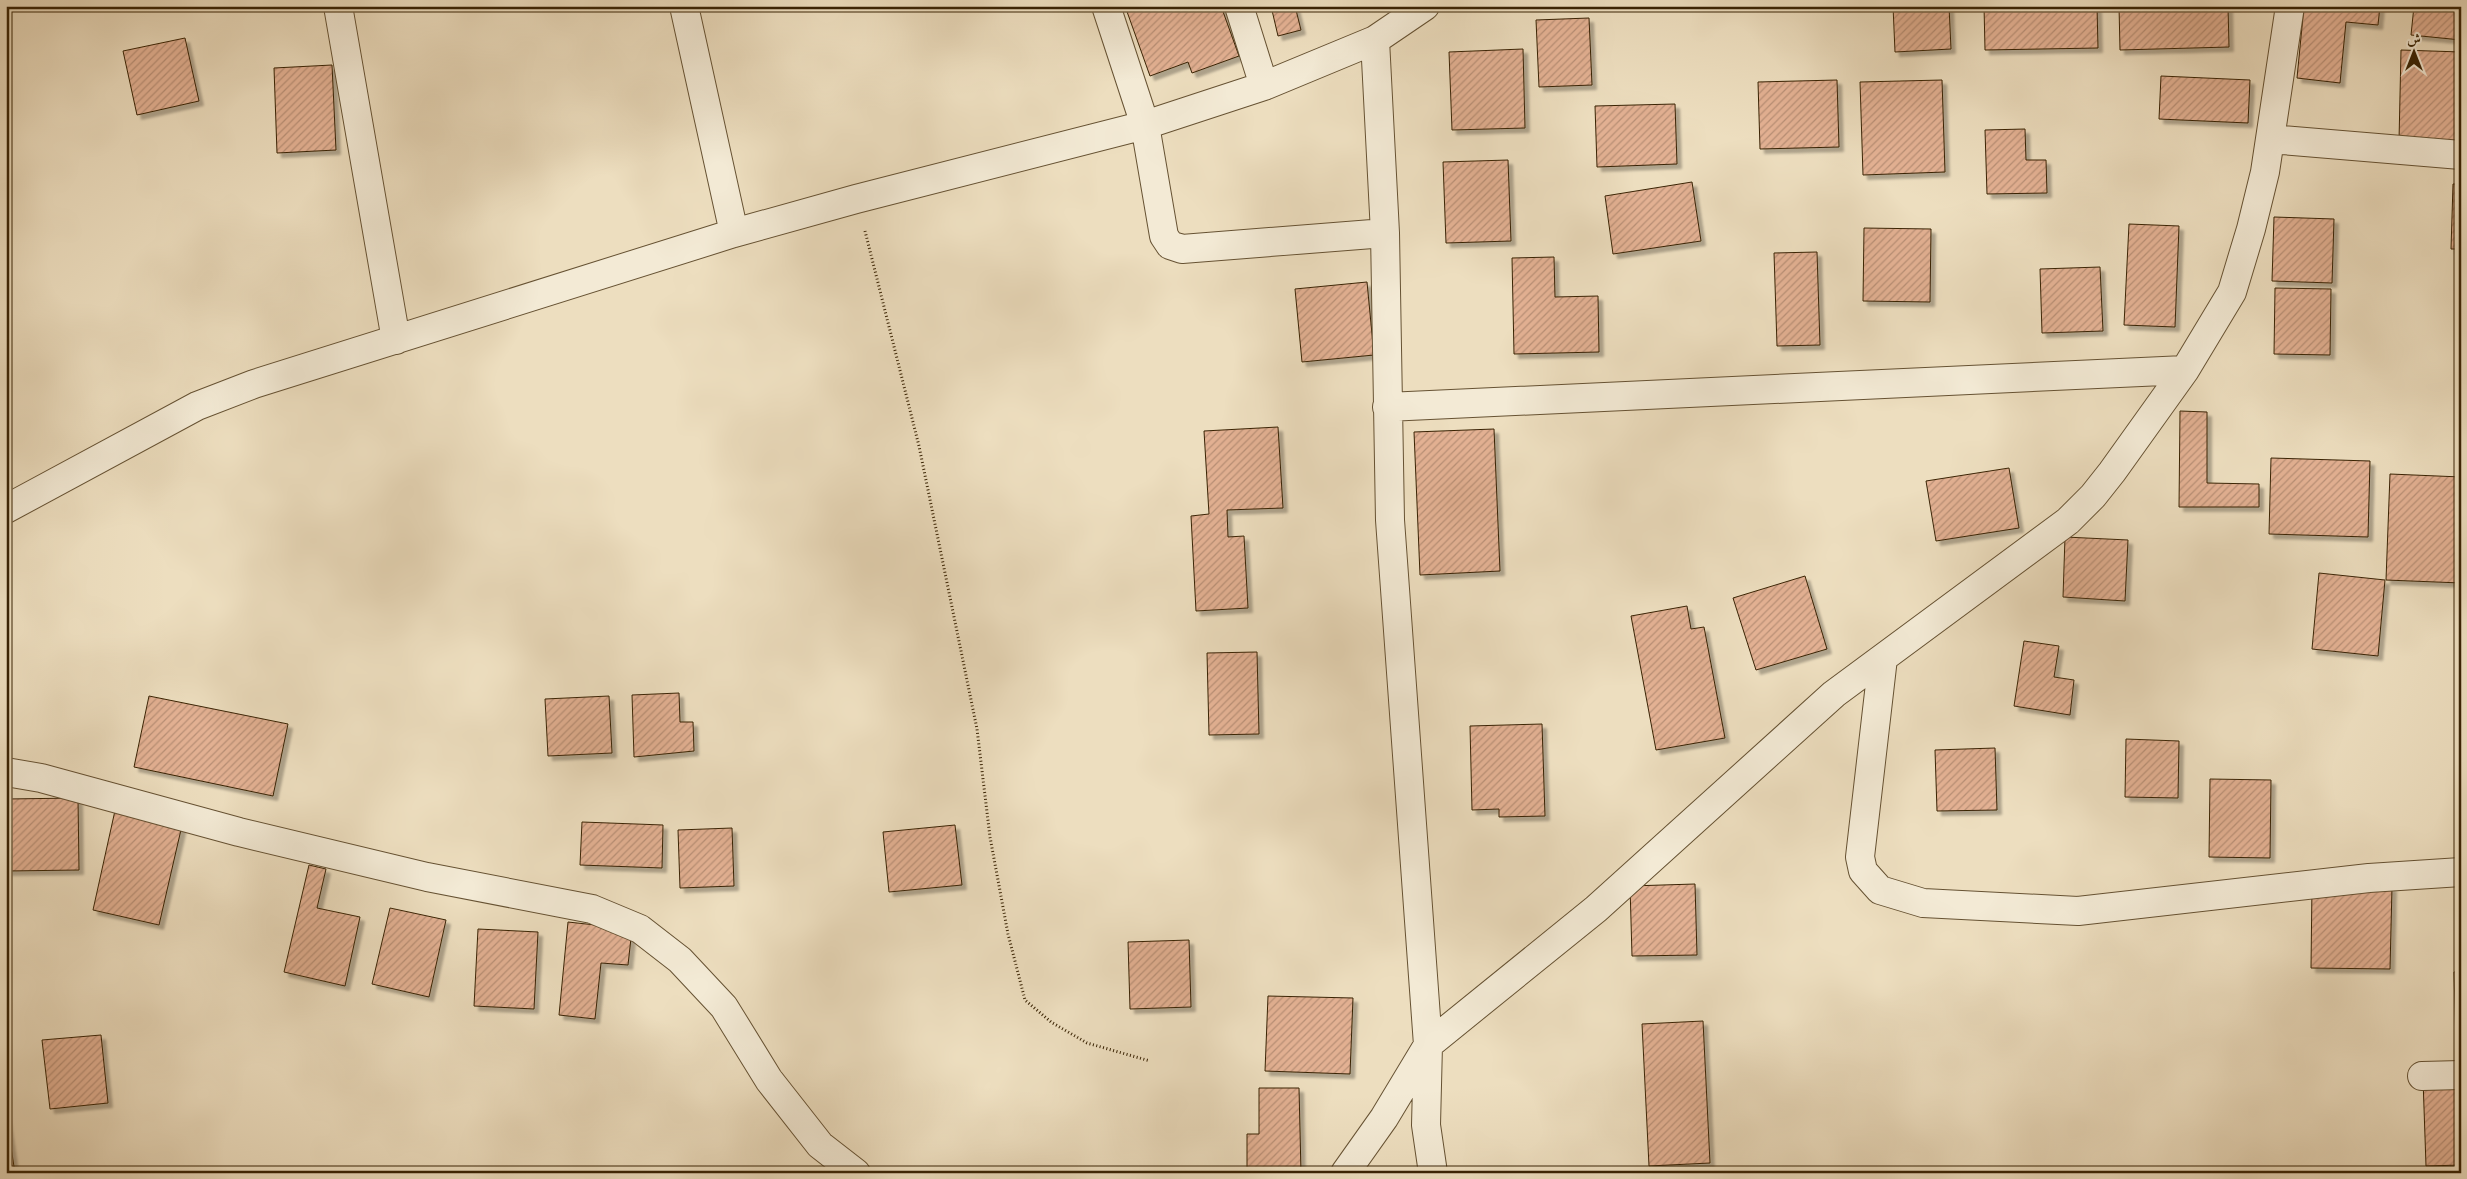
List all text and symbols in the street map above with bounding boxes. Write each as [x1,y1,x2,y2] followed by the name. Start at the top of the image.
[2390,28,2440,78] north arrow
[2407,30,2421,48] text: ش

